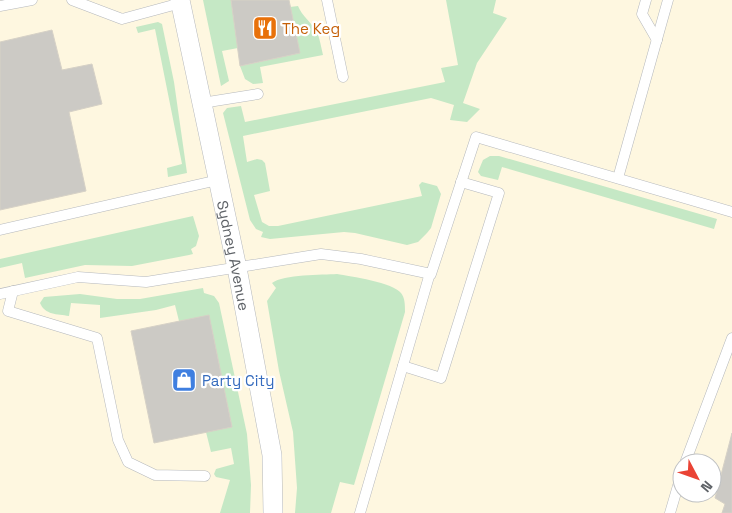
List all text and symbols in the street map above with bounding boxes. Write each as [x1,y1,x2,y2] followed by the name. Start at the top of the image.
[252,15,278,41] restaurant icon: The Keg
[282,19,340,38] place label: The Keg
[213,199,254,312] street label: Sydney Avenue
[171,367,197,393] shop icon: Party City
[202,371,274,390] place label: Party City
[672,453,722,503] north arrow
[697,477,717,496] text: N

